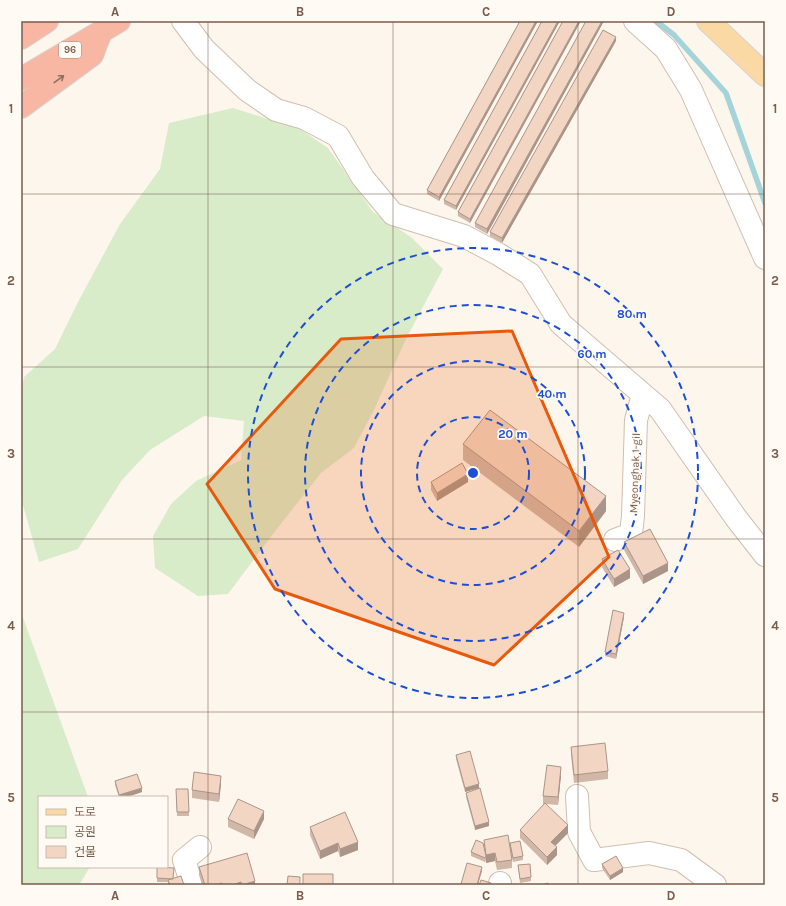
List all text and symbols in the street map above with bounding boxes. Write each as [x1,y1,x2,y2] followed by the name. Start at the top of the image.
[111,4,119,19] text: A
[296,4,304,19] text: B
[482,4,490,19] text: C
[667,4,676,19] text: D
[59,42,81,58] road number: 96
[53,75,64,83] one-way arrow
[9,101,13,116] text: 1
[773,101,777,116] text: 1
[7,273,15,288] text: 2
[771,273,779,288] text: 2
[617,307,647,321] text: 80 m
[577,347,607,361] text: 60 m
[537,387,567,401] text: 40 m
[498,427,528,441] text: 20 m
[627,433,643,513] street label: Myeonghak 1-gil
[7,446,15,461] text: 3
[771,446,779,461] text: 3
[466,466,480,480] centre of rings
[7,618,15,633] text: 4
[771,618,779,633] text: 4
[7,790,15,805] text: 5
[771,790,779,805] text: 5
[38,796,168,868] legend
[74,805,96,819] text: 도로
[74,825,96,839] text: 공원
[74,845,96,859] text: 건물
[111,888,119,903] text: A
[296,888,304,903] text: B
[482,888,490,903] text: C
[667,888,676,903] text: D

